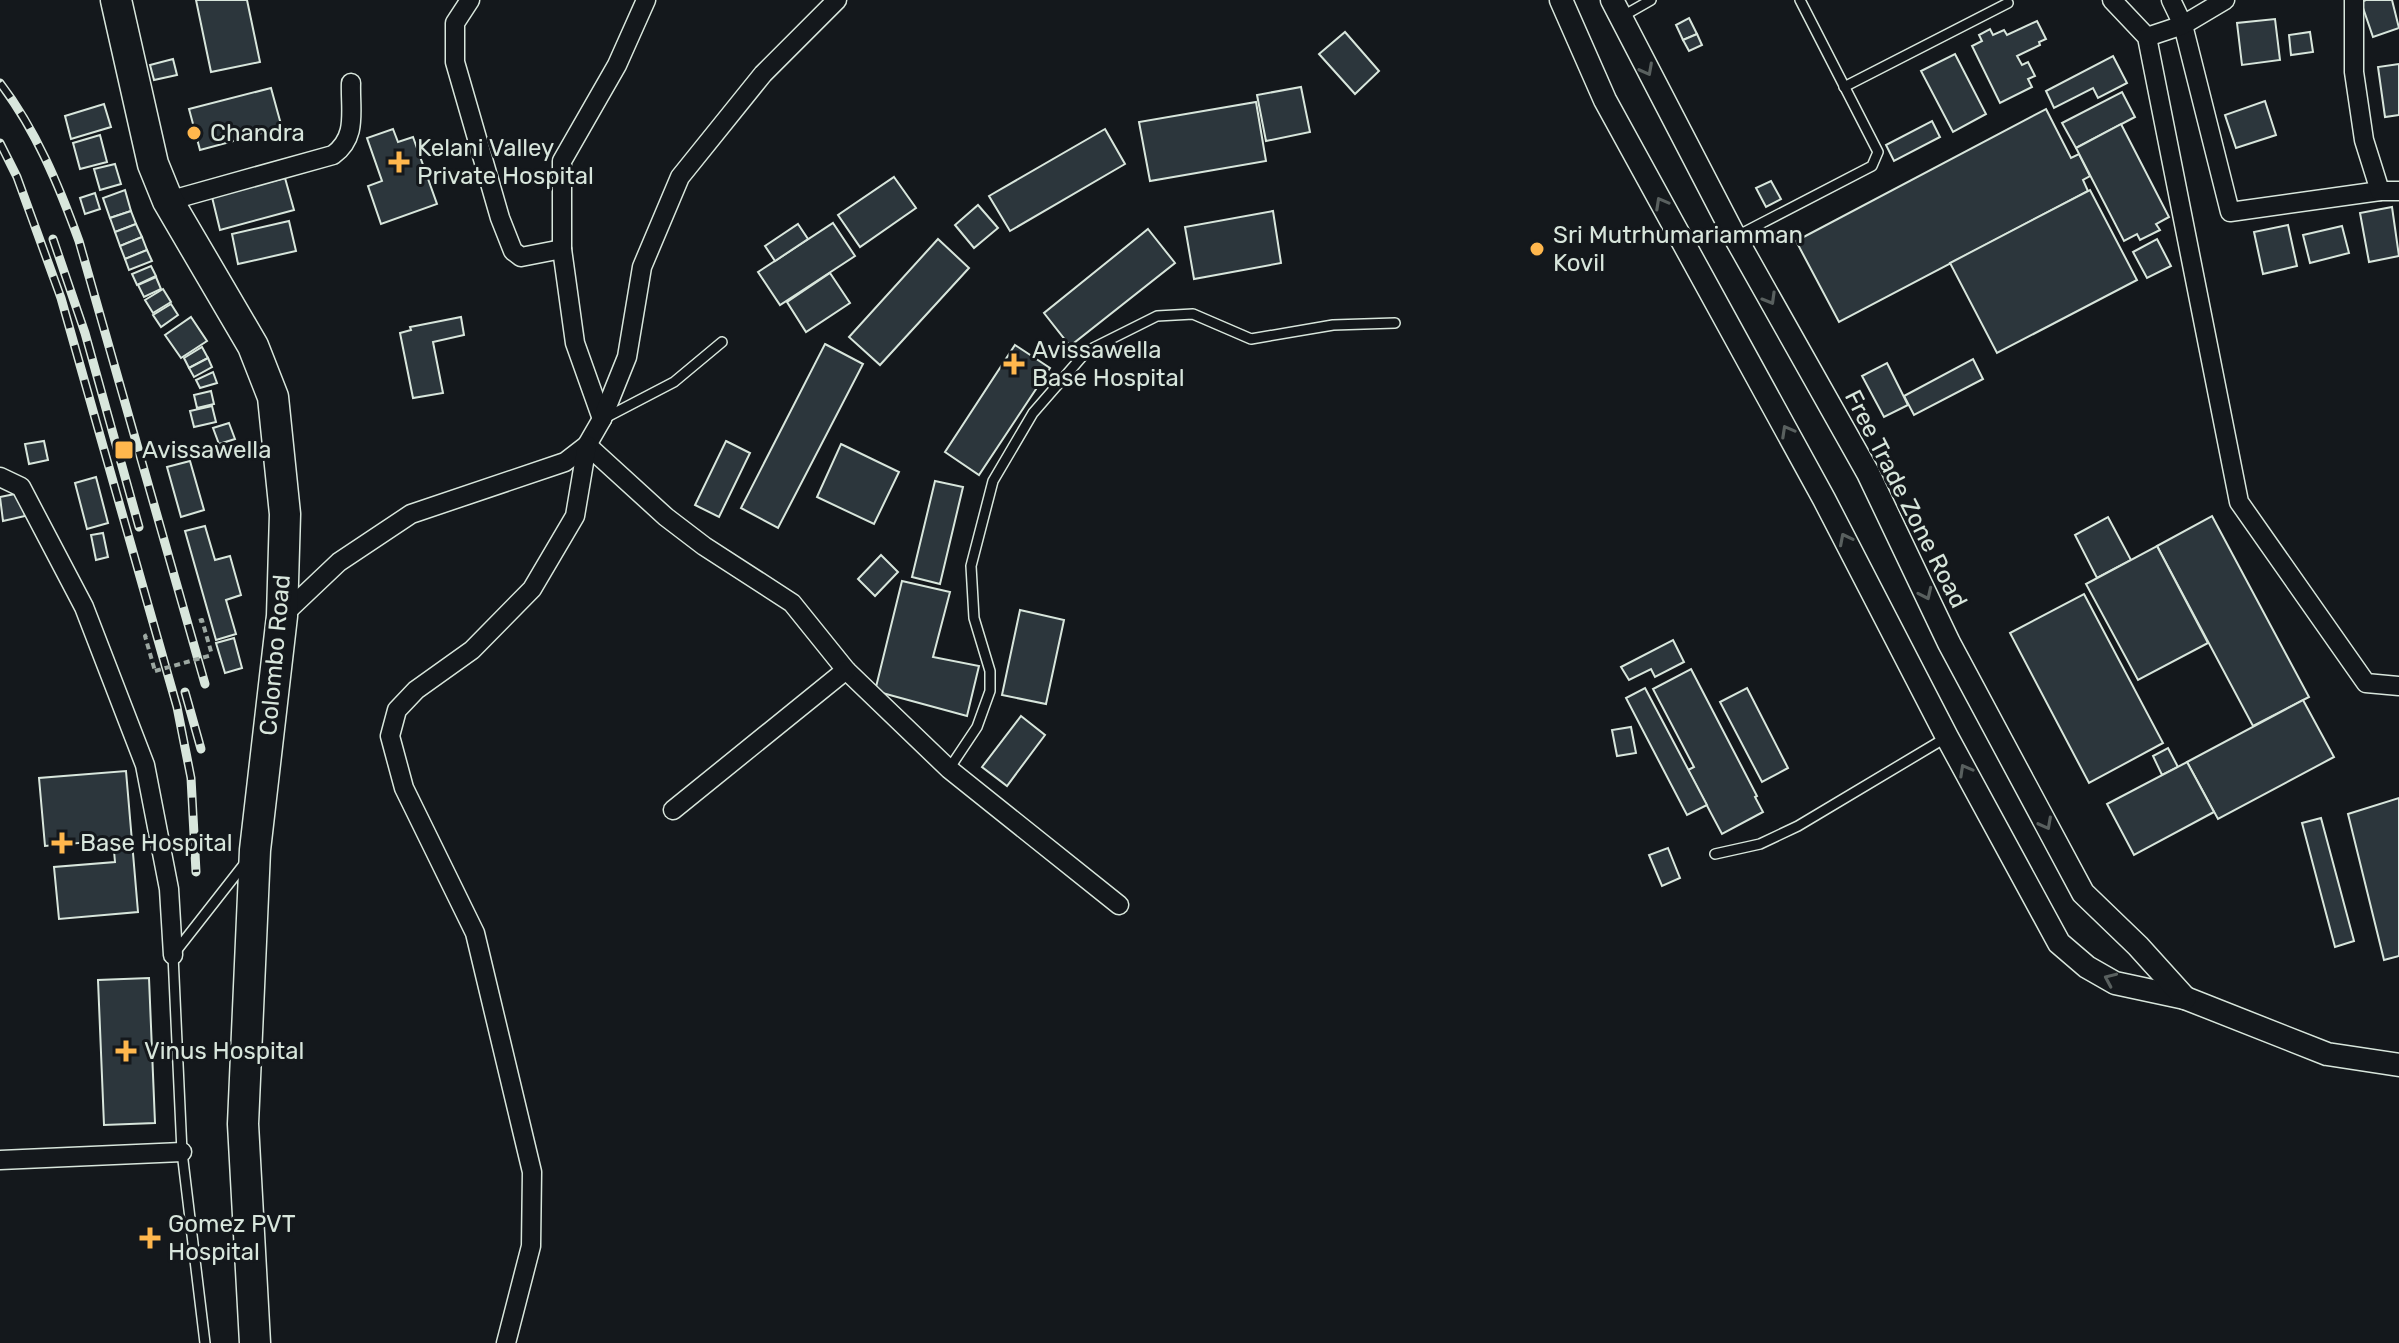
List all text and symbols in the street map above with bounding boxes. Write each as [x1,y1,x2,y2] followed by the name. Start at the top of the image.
[1637,61,1652,76] one-way arrow
[210,119,305,147] place label: Chandra
[185,124,203,142] marker: Chandra
[417,134,594,190] place label: Kelani Valley Private Hospital
[388,151,410,173] marker: Kelani Valley Private Hospital
[1655,197,1671,212] one-way arrow
[1553,221,1803,277] place label: Sri Mutrhumariamman Kovil
[1528,240,1546,258] marker: Sri Mutrhumariamman Kovil
[1760,290,1776,305] one-way arrow
[1032,336,1185,392] place label: Avissawella Base Hospital
[1003,353,1025,375] marker: Avissawella Base Hospital
[1839,385,1973,613] street label: Free Trade Zone Road
[1781,425,1797,440] one-way arrow
[142,436,271,464] place label: Avissawella
[113,439,135,461] marker: Avissawella
[1840,533,1855,548] one-way arrow
[254,573,296,737] street label: Colombo Road
[1916,585,1932,600] one-way arrow
[1959,764,1975,779] one-way arrow
[2037,816,2052,830] one-way arrow
[80,829,233,857] place label: Base Hospital
[51,832,73,854] marker: Base Hospital
[2104,973,2119,989] one-way arrow
[144,1037,304,1065] place label: Vinus Hospital
[115,1040,137,1062] marker: Vinus Hospital
[168,1210,296,1266] place label: Gomez PVT Hospital
[139,1227,161,1249] marker: Gomez PVT Hospital

